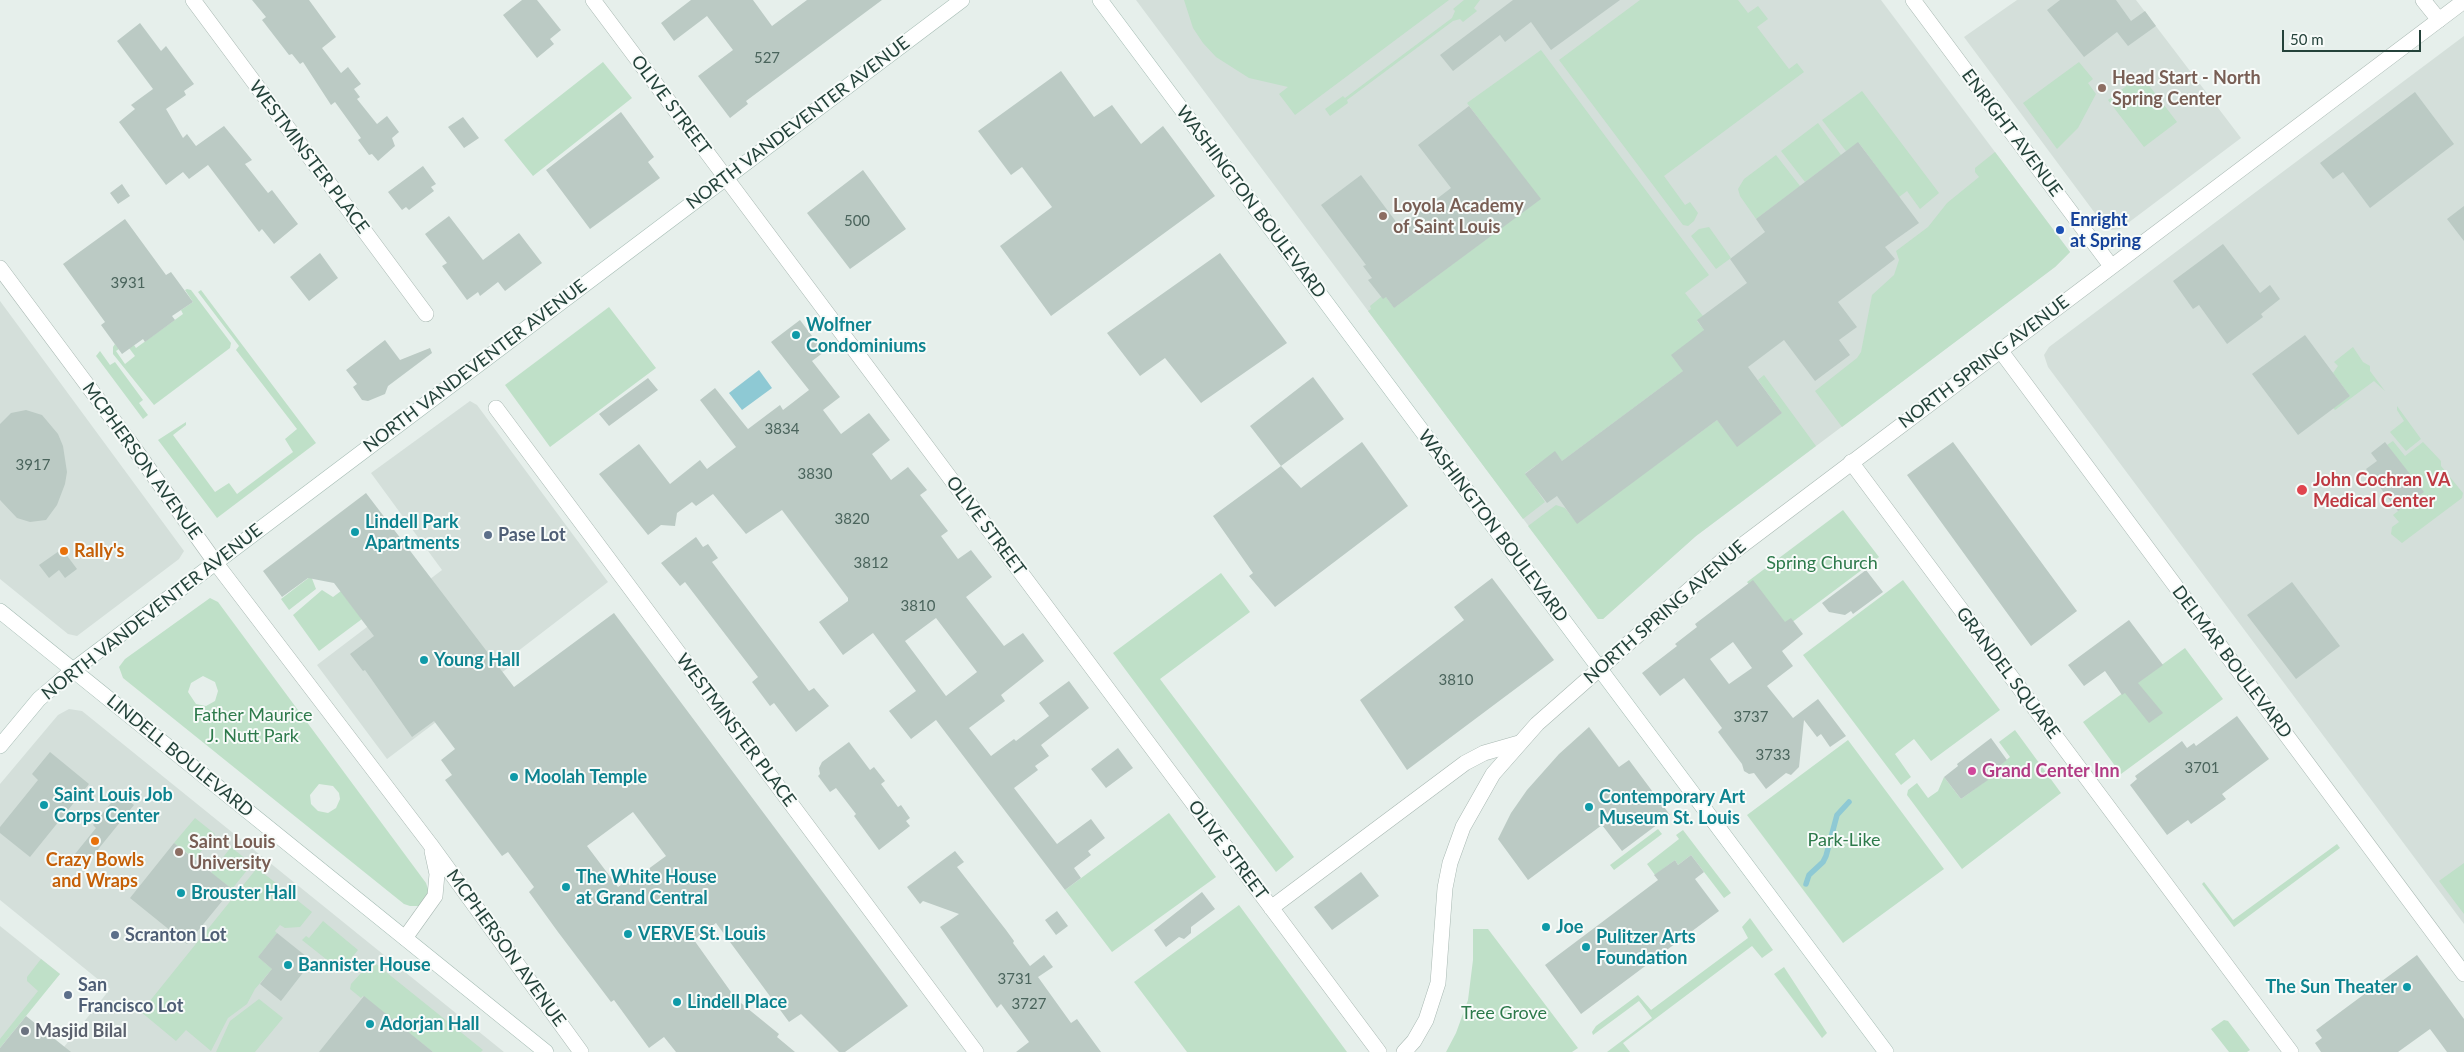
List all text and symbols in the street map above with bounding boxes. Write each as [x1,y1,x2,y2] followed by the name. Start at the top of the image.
[2284,20,2423,52] scale bar
[2290,30,2324,48] text: 50 m
[682,32,914,214] street label: NORTH VANDEVENTER AVENUE
[754,49,780,67] house number: 527
[627,51,715,159] street label: OLIVE STREET
[1957,65,2067,201] street label: ENRIGHT AVENUE
[2112,67,2261,110] place label: Head Start - North Spring Center
[244,76,374,238] street label: WESTMINSTER PLACE
[2096,82,2108,94] marker: Head Start - North Spring Center
[1171,101,1331,303] street label: WASHINGTON BOULEVARD
[1393,195,1524,238] place label: Loyola Academy of Saint Louis
[2070,209,2141,252] place label: Enright at Spring
[1377,210,1389,222] marker: Loyola Academy of Saint Louis
[844,212,870,230] house number: 500
[2054,224,2066,236] marker: Enright at Spring
[111,274,145,292] house number: 3931
[359,275,591,457] street label: NORTH VANDEVENTER AVENUE
[1895,291,2073,433] street label: NORTH SPRING AVENUE
[806,314,926,356] place label: Wolfner Condominiums
[790,329,802,341] marker: Wolfner Condominiums
[78,378,206,544] street label: MCPHERSON AVENUE
[765,420,799,438] house number: 3834
[1413,425,1573,627] street label: WASHINGTON BOULEVARD
[16,456,50,474] house number: 3917
[798,465,832,483] house number: 3830
[2313,469,2451,512] place label: John Cochran VA Medical Center
[942,472,1030,580] street label: OLIVE STREET
[2295,483,2309,497] marker: John Cochran VA Medical Center
[835,510,869,528] house number: 3820
[365,511,460,554] place label: Lindell Park Apartments
[38,519,266,705] street label: NORTH VANDEVENTER AVENUE
[498,524,566,546] place label: Pase Lot
[349,526,361,538] marker: Lindell Park Apartments
[482,529,494,541] marker: Pase Lot
[1580,536,1750,688] street label: NORTH SPRING AVENUE
[74,540,124,562] place label: Rally's
[58,545,70,557] marker: Rally's
[1766,552,1878,574] park label: Spring Church
[854,554,888,572] house number: 3812
[2168,581,2296,743] street label: DELMAR BOULEVARD
[901,597,935,615] house number: 3810
[1951,603,2065,743] street label: GRANDEL SQUARE
[434,649,520,671] place label: Young Hall
[671,649,801,811] street label: WESTMINSTER PLACE
[418,654,430,666] marker: Young Hall
[1439,671,1473,689] house number: 3810
[102,690,258,822] street label: LINDELL BOULEVARD
[193,704,313,746] park label: Father Maurice J. Nutt Park
[1734,708,1768,726] house number: 3737
[1756,746,1790,764] house number: 3733
[2185,759,2219,777] house number: 3701
[1982,760,2120,782] place label: Grand Center Inn
[1966,765,1978,777] marker: Grand Center Inn
[524,766,647,788] place label: Moolah Temple
[508,771,520,783] marker: Moolah Temple
[54,784,173,826] place label: Saint Louis Job Corps Center
[1599,786,1745,829] place label: Contemporary Art Museum St. Louis
[1184,796,1272,904] street label: OLIVE STREET
[38,799,50,811] marker: Saint Louis Job Corps Center
[1583,801,1595,813] marker: Contemporary Art Museum St. Louis
[1807,829,1881,851] park label: Park-Like
[189,831,275,874] place label: Saint Louis University
[89,835,101,847] marker: Crazy Bowls and Wraps
[173,846,185,858] marker: Saint Louis University
[46,849,144,892] place label: Crazy Bowls and Wraps
[442,865,570,1031] street label: MCPHERSON AVENUE
[576,866,716,909] place label: The White House at Grand Central
[560,881,572,893] marker: The White House at Grand Central
[191,882,297,904] place label: Brouster Hall
[175,887,187,899] marker: Brouster Hall
[1556,916,1583,938] place label: Joe
[1540,921,1552,933] marker: Joe
[638,923,766,945] place label: VERVE St. Louis
[125,924,227,946] place label: Scranton Lot
[1596,926,1696,969] place label: Pulitzer Arts Foundation
[622,928,634,940] marker: VERVE St. Louis
[109,929,121,941] marker: Scranton Lot
[1580,941,1592,953] marker: Pulitzer Arts Foundation
[298,954,431,976] place label: Bannister House
[282,959,294,971] marker: Bannister House
[998,970,1032,988] house number: 3731
[78,974,183,1016] place label: San Francisco Lot
[2265,976,2397,998] place label: The Sun Theater
[2401,981,2413,993] marker: The Sun Theater
[62,989,74,1001] marker: San Francisco Lot
[687,991,787,1013] place label: Lindell Place
[1012,995,1046,1013] house number: 3727
[671,996,683,1008] marker: Lindell Place
[1461,1002,1547,1024] park label: Tree Grove
[380,1013,480,1035] place label: Adorjan Hall
[364,1018,376,1030] marker: Adorjan Hall
[35,1020,127,1042] place label: Masjid Bilal
[19,1025,31,1037] marker: Masjid Bilal

